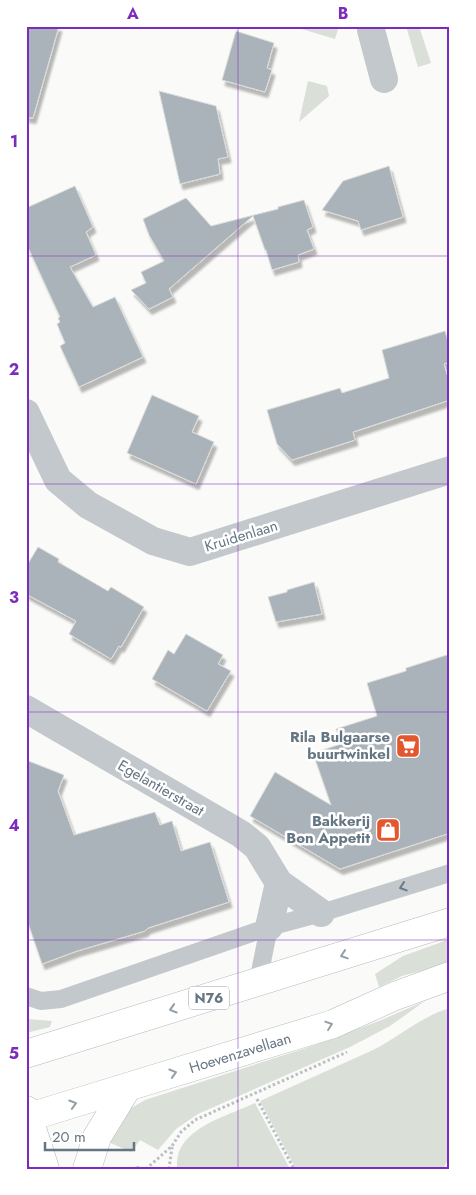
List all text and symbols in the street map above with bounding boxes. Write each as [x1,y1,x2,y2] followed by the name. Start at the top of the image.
[126,2,139,25] text: A
[338,2,348,25] text: B
[10,130,18,153] text: 1
[9,358,19,381] text: 2
[202,514,280,558] street label: Kruidenlaan
[9,586,19,609] text: 3
[290,726,390,765] place label: Rila Bulgaarse buurtwinkel
[395,733,421,759] supermarket icon: Rila Bulgaarse buurtwinkel
[114,754,209,822] street label: Egelantierstraat
[286,810,370,849] place label: Bakkerij Bon Appetit
[8,814,20,837] text: 4
[375,817,401,843] shop icon: Bakkerij Bon Appetit
[400,882,408,892] one-way arrow
[341,949,349,959] one-way arrow
[189,986,229,1010] road number: N76
[169,1004,177,1014] one-way arrow
[324,1021,332,1031] one-way arrow
[186,1027,294,1079] street label: Hoevenzavellaan
[9,1042,19,1065] text: 5
[169,1069,177,1079] one-way arrow
[68,1100,77,1110] one-way arrow
[45,1120,134,1152] scale bar
[52,1126,86,1148] text: 20 m

